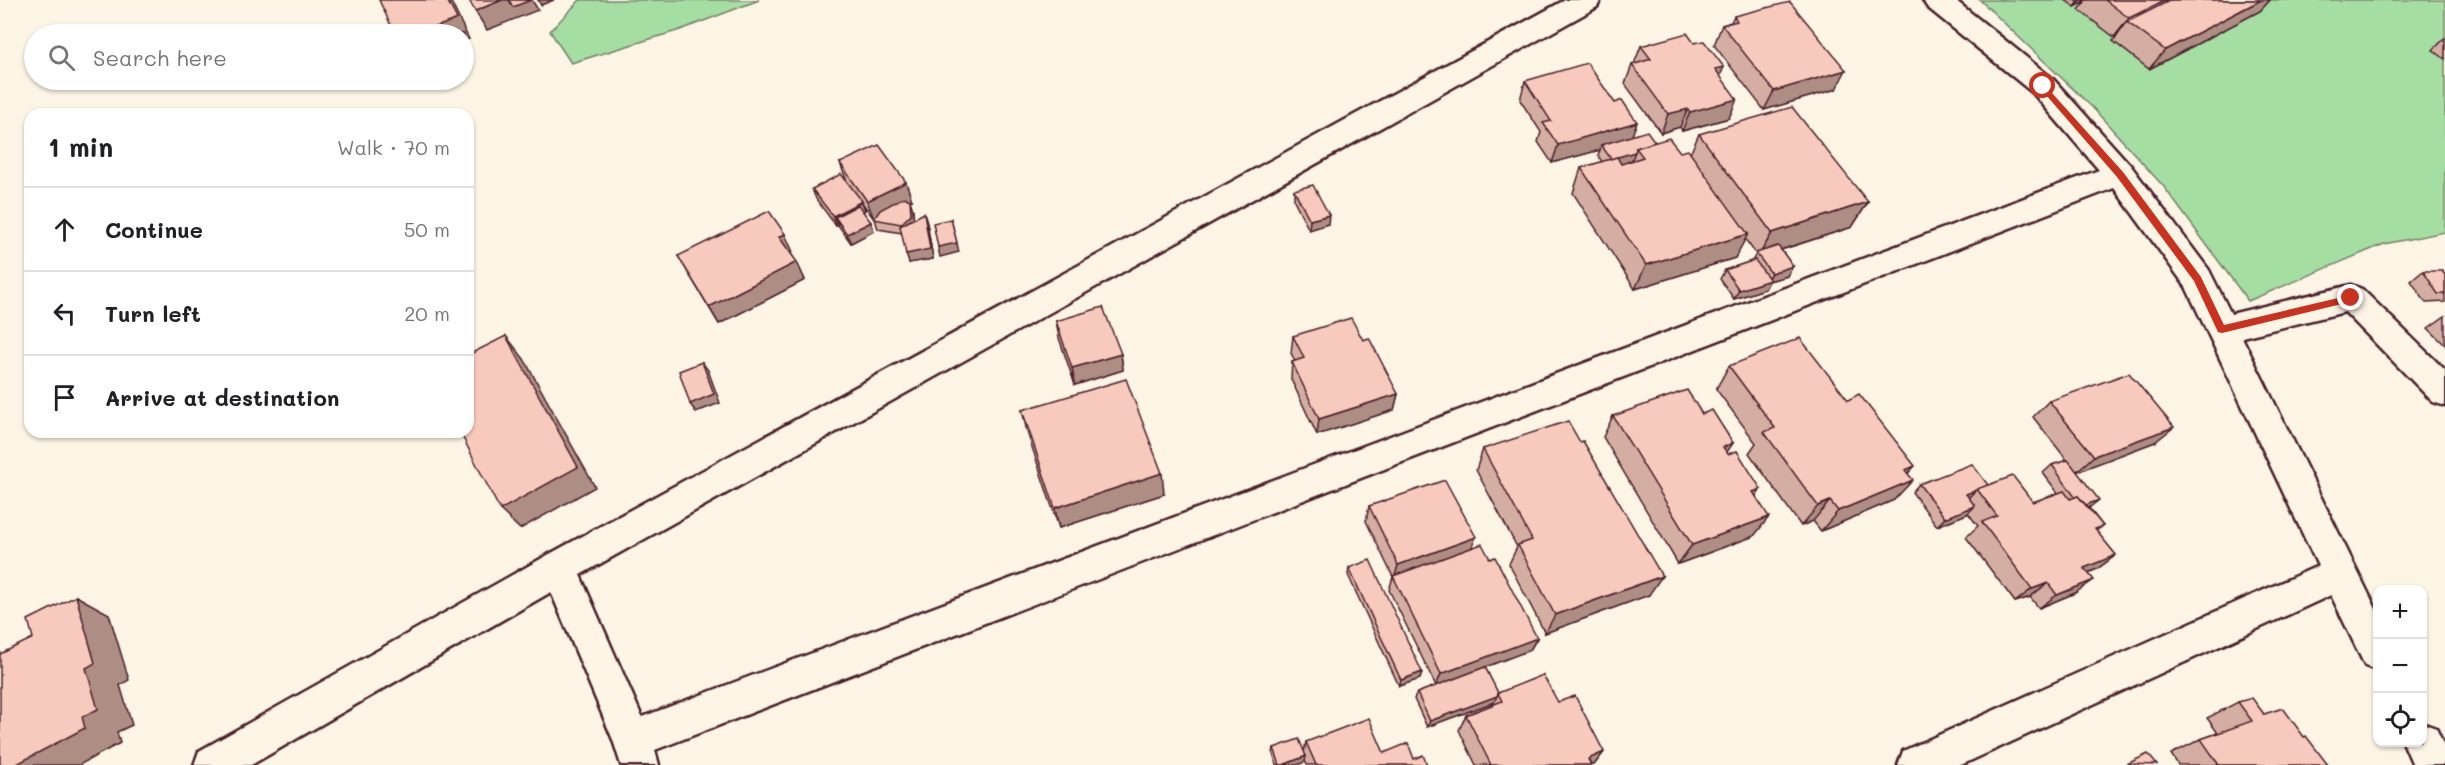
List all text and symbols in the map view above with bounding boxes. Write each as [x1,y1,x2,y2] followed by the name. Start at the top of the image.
[24,24,474,90] search box
[45,41,78,74] icon: search
[93,43,227,72] text: Search here
[2029,72,2055,98] route start
[48,130,113,164] text: 1 min
[337,134,450,160] text: Walk · 70 m
[48,213,81,246] icon: ahead
[105,215,203,244] text: Continue
[404,216,450,242] text: 50 m
[2337,284,2363,310] route end
[48,297,81,330] icon: left
[105,299,201,328] text: Turn left
[404,300,450,326] text: 20 m
[48,381,81,414] icon: arrive
[105,383,340,412] text: Arrive at destination
[2373,585,2427,747] map controls
[2373,585,2427,639] button: +
[2373,639,2427,693] button: −
[2373,693,2427,747] button: locate

